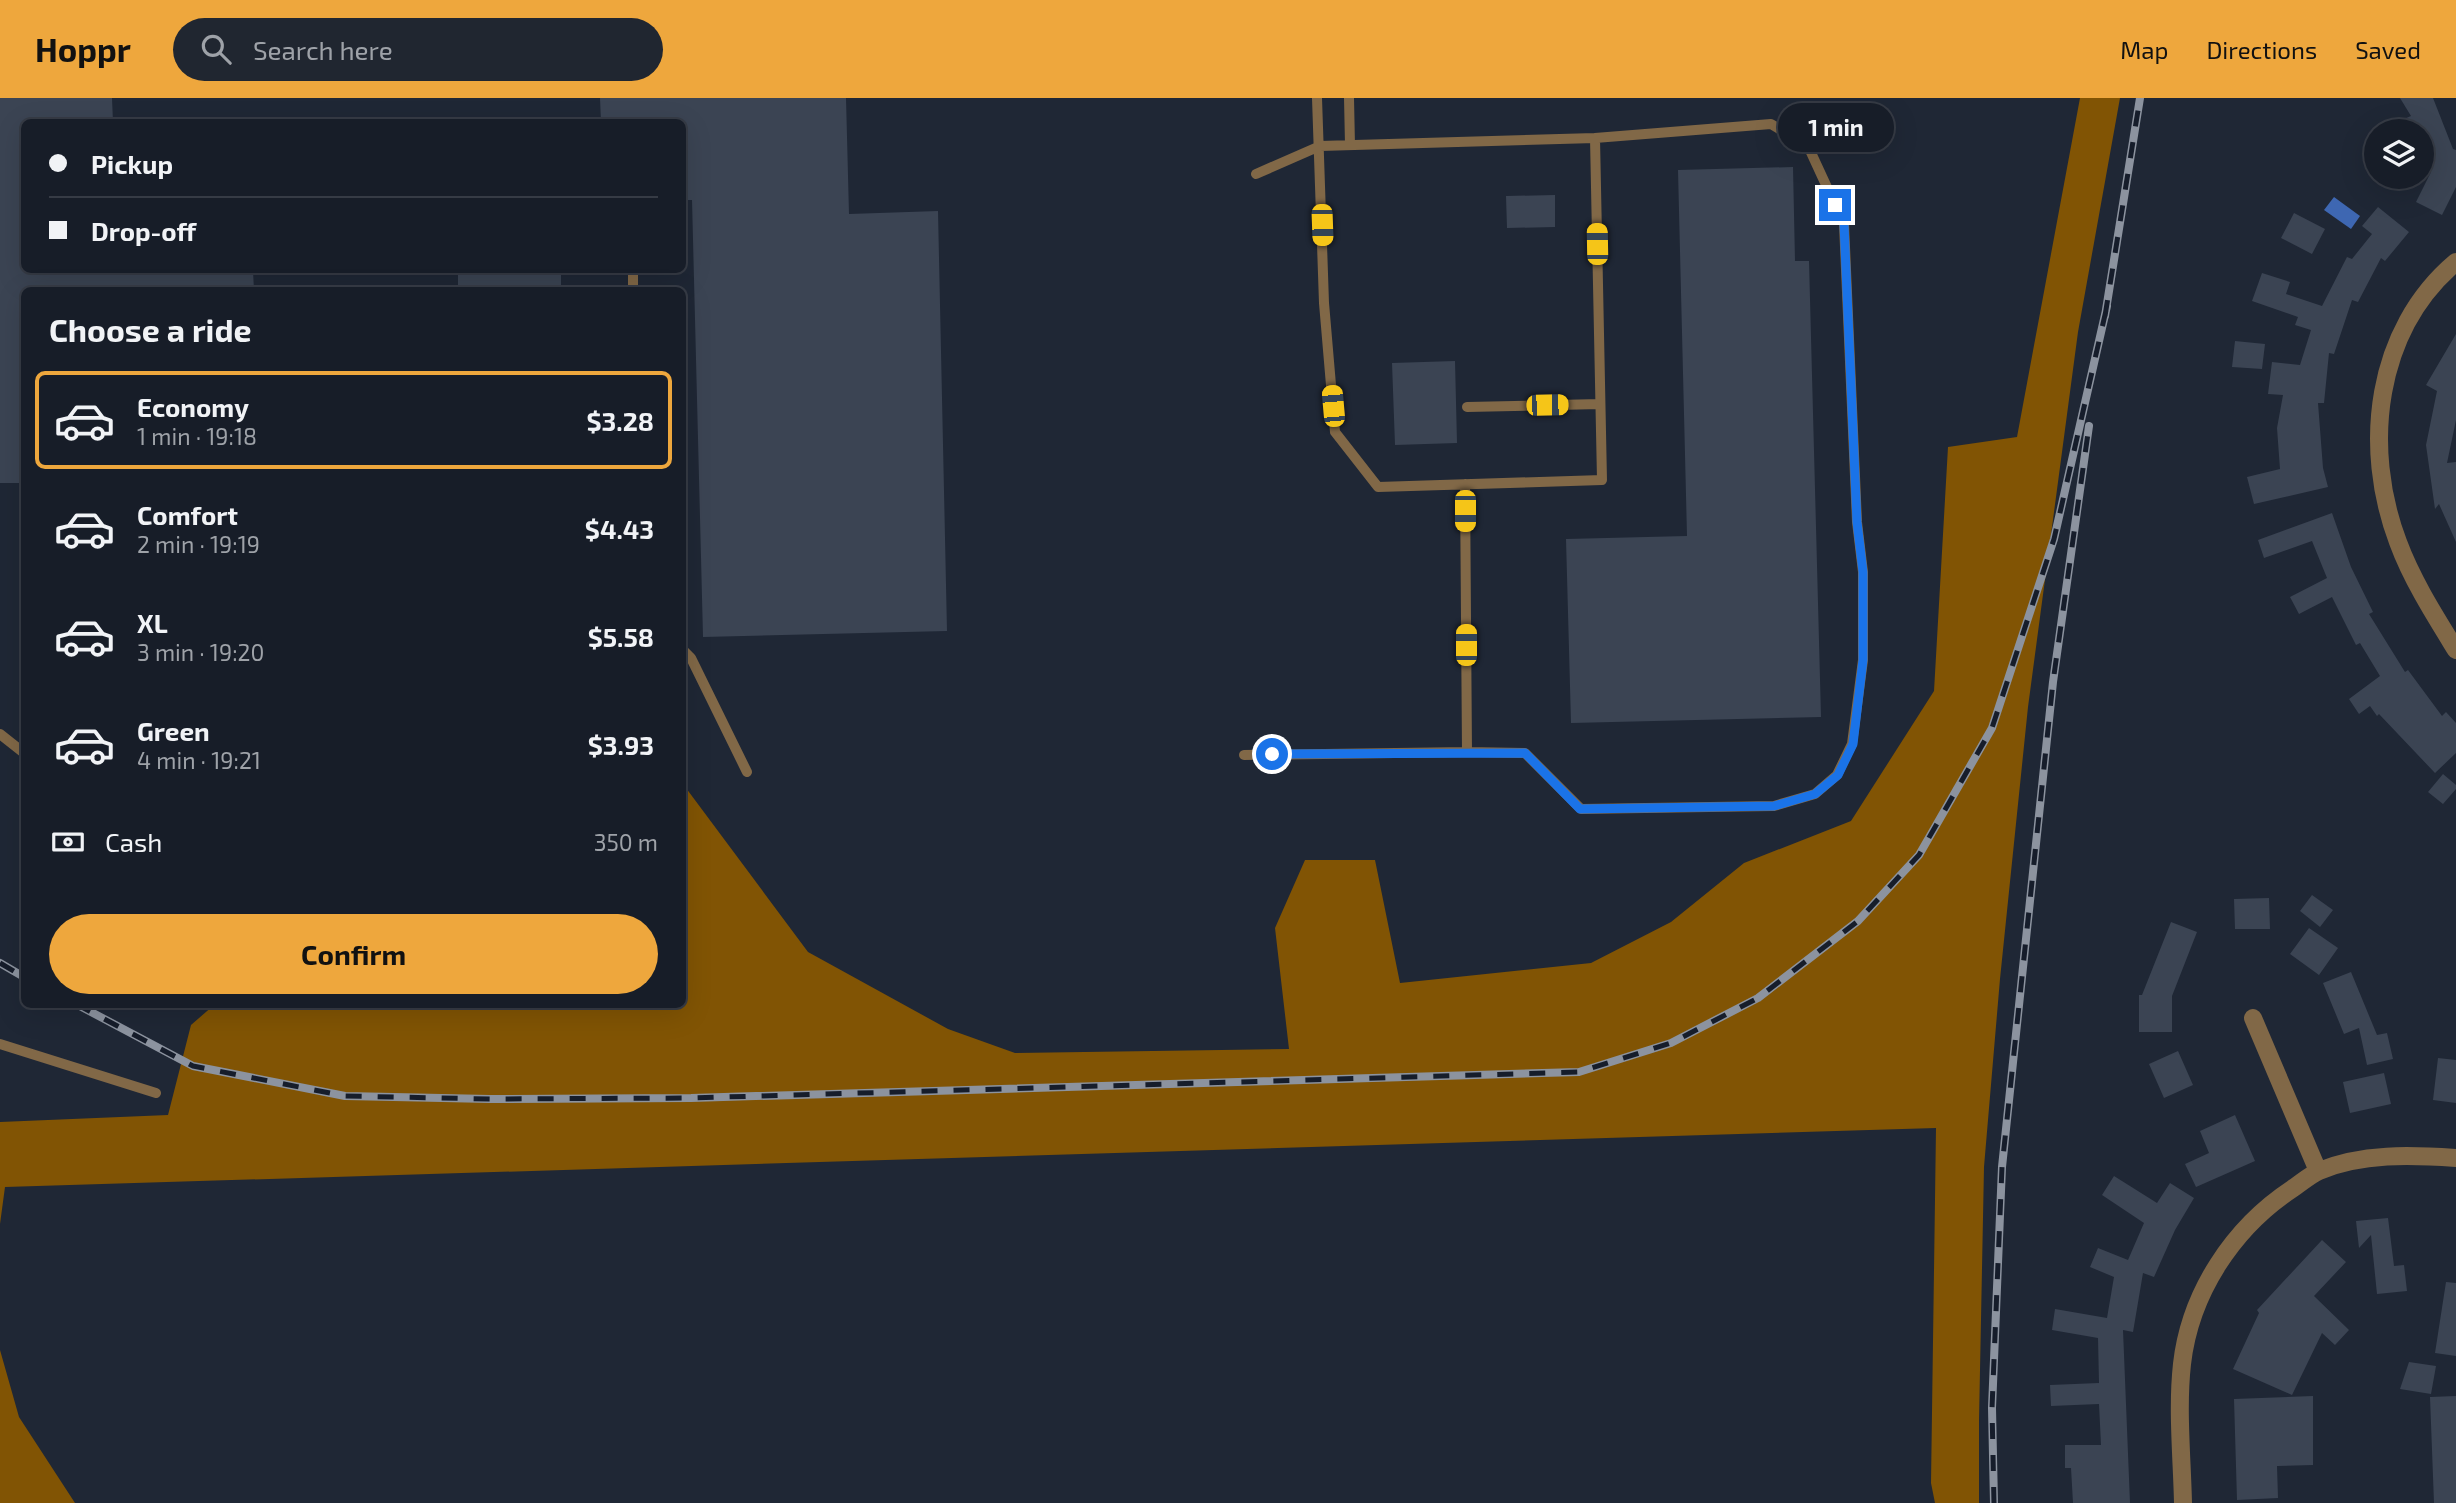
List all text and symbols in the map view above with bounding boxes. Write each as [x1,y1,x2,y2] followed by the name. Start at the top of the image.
[173,18,663,81] search box
[35,29,131,69] text: Hoppr
[197,30,235,68] icon: search
[253,34,393,65] text: Search here
[2120,35,2168,64] text: Map
[2206,35,2317,64] text: Directions
[2355,35,2421,64] text: Saved
[1777,104,1893,153] callout: 1 min
[1808,113,1864,141] text: 1 min
[2364,119,2434,189] map controls
[2364,119,2434,189] button: layers
[91,148,173,179] text: Pickup
[1819,189,1851,221] route end
[1311,204,1334,246] car
[91,215,196,246] text: Drop-off
[1587,223,1608,265] car
[49,310,252,348] text: Choose a ride
[1321,384,1346,428] car
[53,389,116,452] icon: car
[137,391,249,422] text: Economy
[1526,394,1569,416] car
[587,405,654,436] text: $3.28
[137,422,257,450] text: 1 min · 19:18
[1455,490,1476,532] car
[53,497,116,560] icon: car
[137,499,238,530] text: Comfort
[585,513,654,544] text: $4.43
[137,530,260,558] text: 2 min · 19:19
[53,605,116,668] icon: car
[137,607,168,638] text: XL
[588,621,654,652] text: $5.58
[1456,624,1477,666] car
[137,638,264,666] text: 3 min · 19:20
[53,713,116,776] icon: car
[137,715,210,746] text: Green
[588,729,654,760] text: $3.93
[1256,738,1288,770] route start
[137,746,261,774] text: 4 min · 19:21
[49,823,87,861] icon: cash
[105,826,162,857] text: Cash
[594,828,658,856] text: 350 m
[49,914,658,994] button: Confirm

